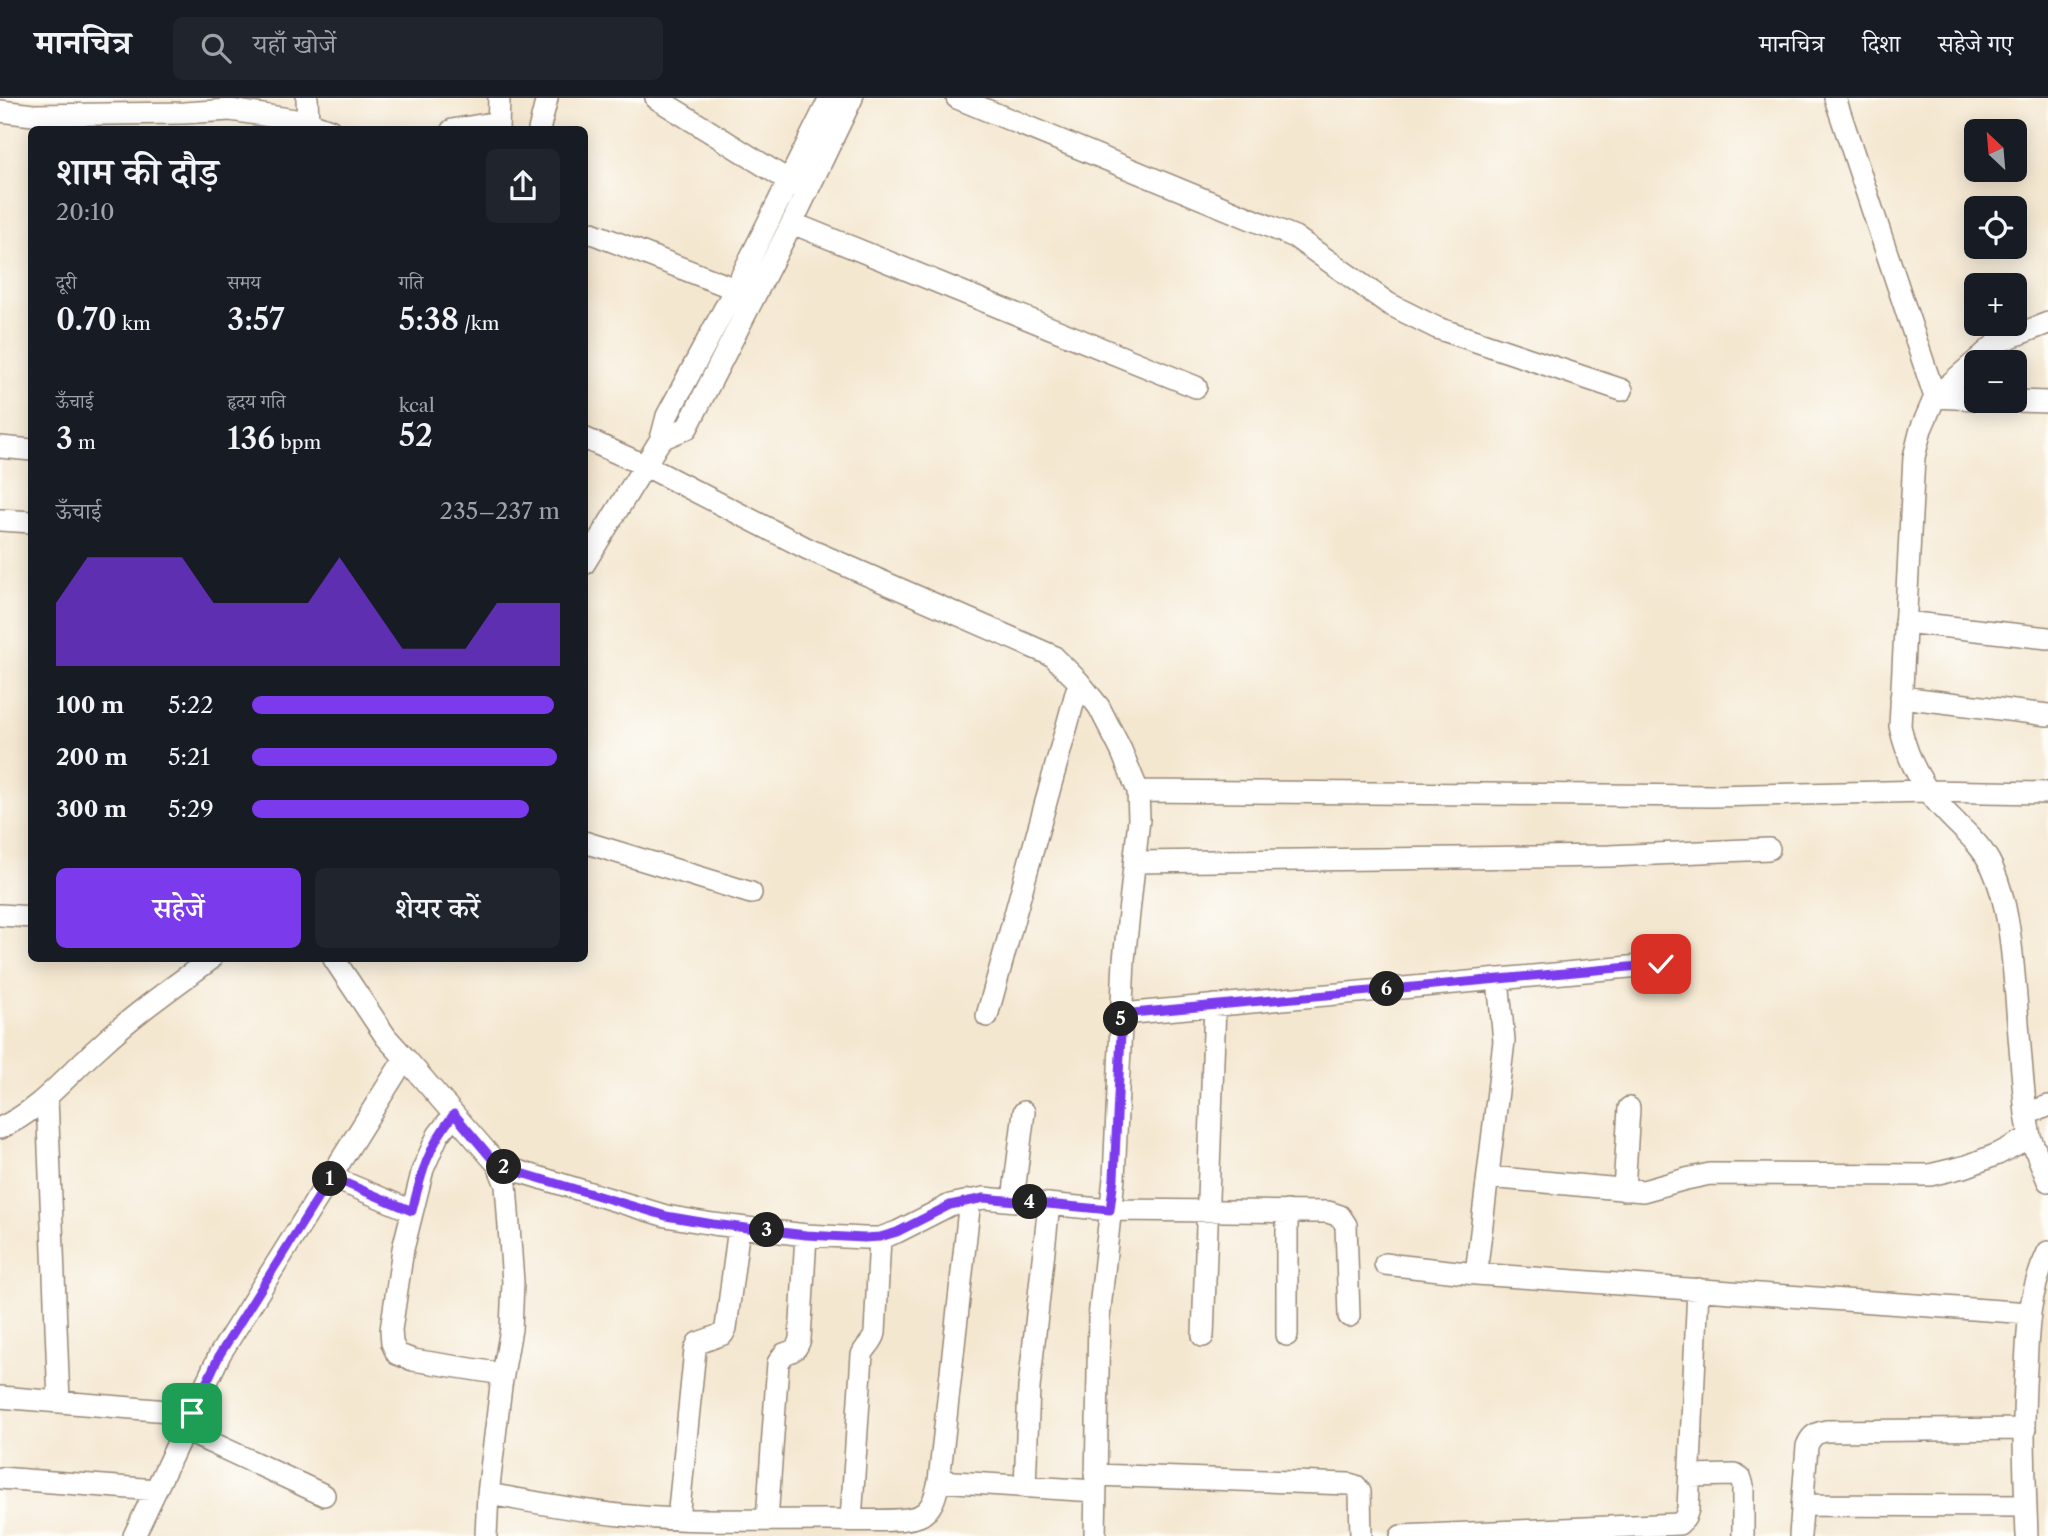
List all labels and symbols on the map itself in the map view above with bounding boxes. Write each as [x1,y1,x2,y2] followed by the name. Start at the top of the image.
[1964,119,2026,182] north arrow
[1631,934,1691,994] pin
[1370,972,1404,1006] pin: 6
[1104,1002,1138,1037] pin: 5
[486,1150,522,1184] pin: 2
[312,1162,348,1196] pin: 1
[1012,1184,1048,1220] pin: 4
[750,1212,784,1248] pin: 3
[162,1383,222,1443] pin

